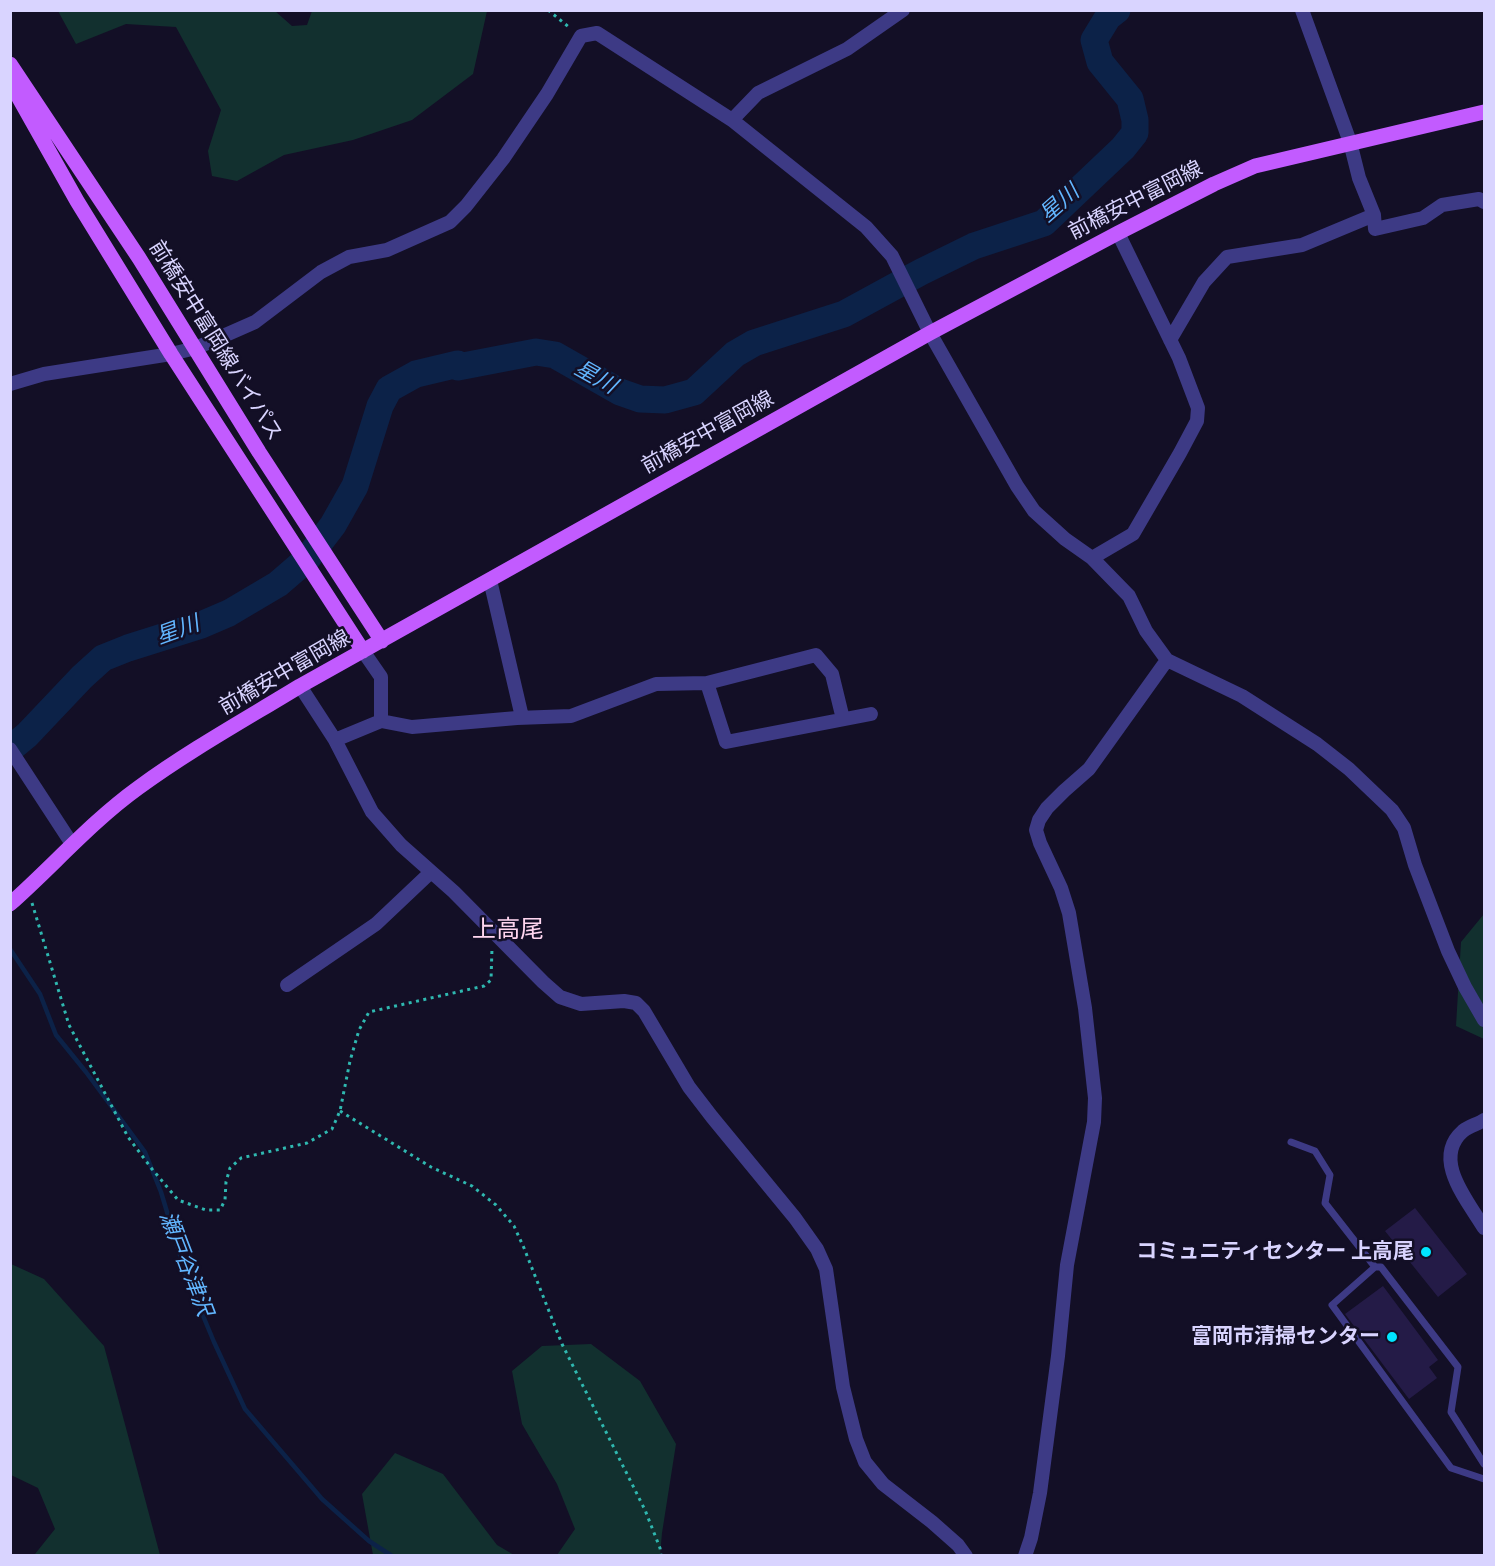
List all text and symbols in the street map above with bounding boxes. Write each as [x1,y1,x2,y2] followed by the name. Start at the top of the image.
[1065,156,1207,246] street label: 前橋安中富岡線
[1035,180,1085,228] water label: 星川
[143,236,287,446] street label: 前橋安中富岡線バイパス
[569,356,621,400] water label: 星川
[638,386,778,480] street label: 前橋安中富岡線
[153,611,203,651] water label: 星川
[215,625,355,721] street label: 前橋安中富岡線
[472,917,544,945] district label: 上高尾
[153,1208,217,1320] water label: 瀬戸谷津沢
[1136,1239,1414,1265] place label: コミュニティセンター 上高尾
[1419,1245,1433,1259] marker: コミュニティセンター 上高尾
[1191,1324,1380,1350] place label: 富岡市清掃センター
[1385,1330,1399,1344] marker: 富岡市清掃センター

